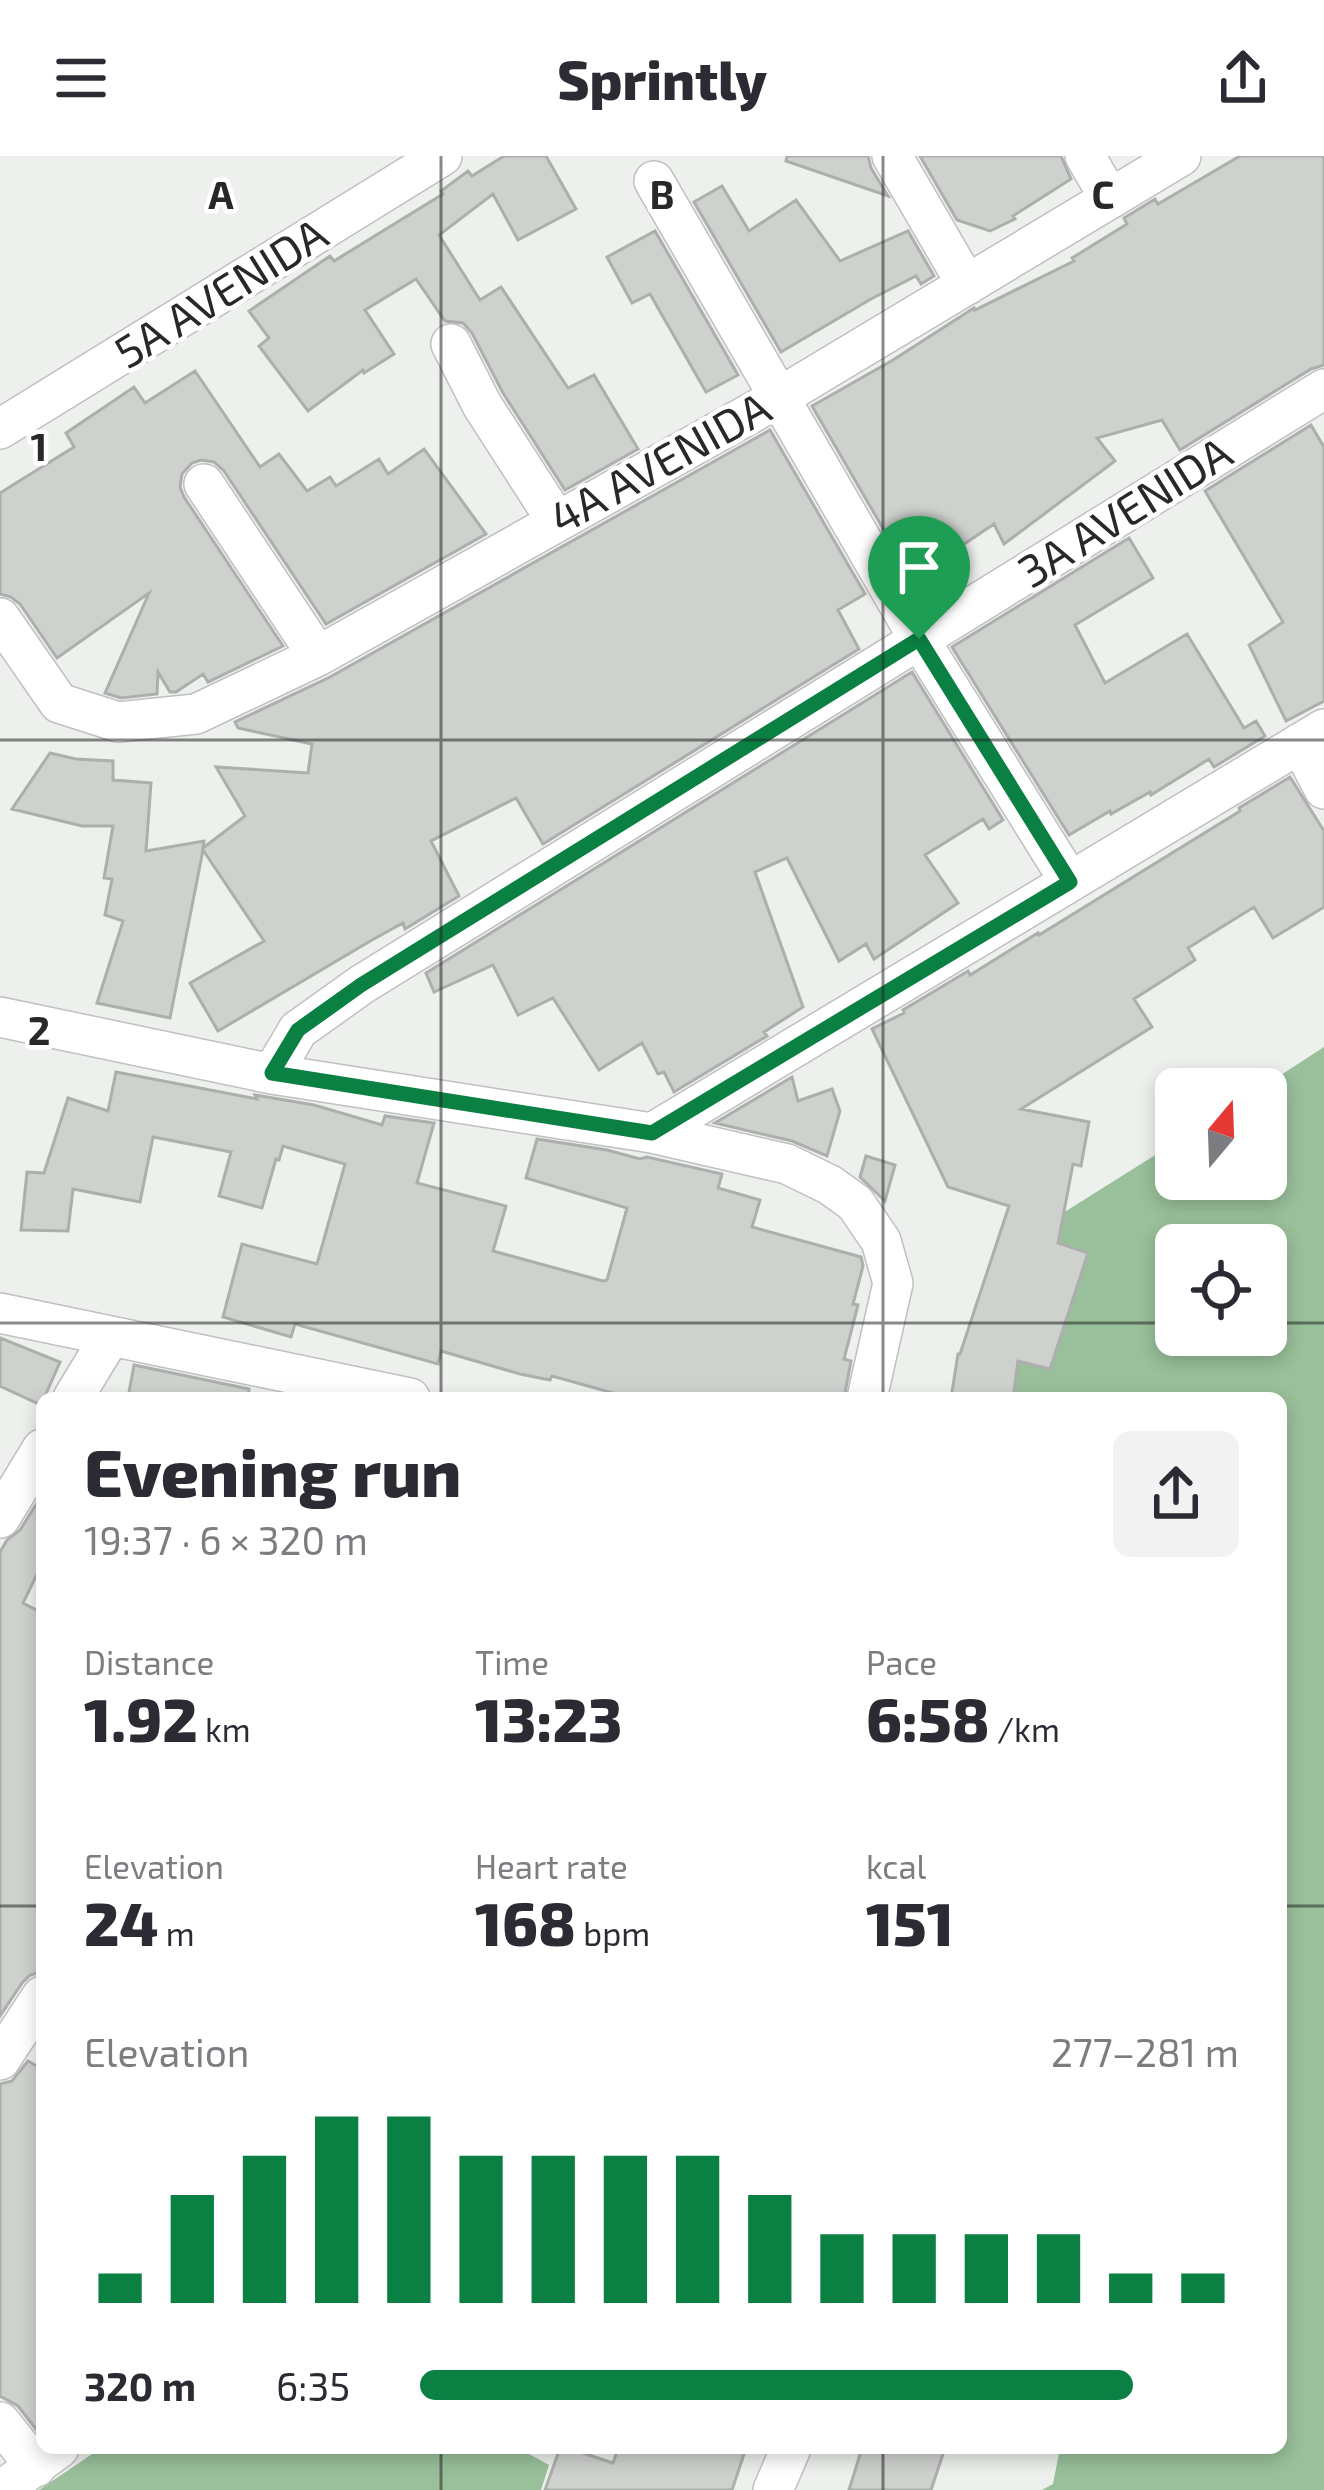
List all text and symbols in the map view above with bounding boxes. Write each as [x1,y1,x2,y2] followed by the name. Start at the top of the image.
[48,45,114,111] icon: menu
[1210,45,1276,111] icon: share
[557,46,767,111] text: Sprintly
[208,170,234,217] text: A
[650,170,674,217] text: B
[1092,170,1114,217] text: C
[104,205,336,378] street label: 5A AVENIDA
[539,379,779,544] street label: 4A AVENIDA
[31,422,47,469] text: 1
[1007,424,1241,597] street label: 3A AVENIDA
[868,516,970,639] pin
[886,534,952,600] icon: arrive
[28,1006,50,1053] text: 2
[1155,1068,1287,1200] north arrow
[1155,1068,1287,1356] map controls
[1155,1224,1287,1356] button: locate
[84,1431,461,1510] text: Evening run
[1113,1431,1239,1557] button: share
[84,1516,368,1563] text: 19:37 · 6 × 320 m
[84,1642,214,1682] text: Distance
[475,1642,549,1682] text: Time
[866,1642,937,1682] text: Pace
[84,1682,198,1754] text: 1.92
[475,1682,622,1754] text: 13:23
[866,1682,990,1754] text: 6:58
[198,1709,251,1749] text: km
[990,1709,1060,1749] text: /km
[84,1846,224,1886] text: Elevation
[475,1846,628,1886] text: Heart rate
[866,1846,926,1886] text: kcal
[84,1886,158,1958] text: 24
[475,1886,576,1958] text: 168
[866,1886,954,1958] text: 151
[158,1913,195,1953] text: m
[576,1913,650,1953] text: bpm
[84,2028,249,2075] text: Elevation
[1051,2028,1239,2075] text: 277–281 m
[84,2362,196,2409] text: 320 m
[276,2362,350,2409] text: 6:35

